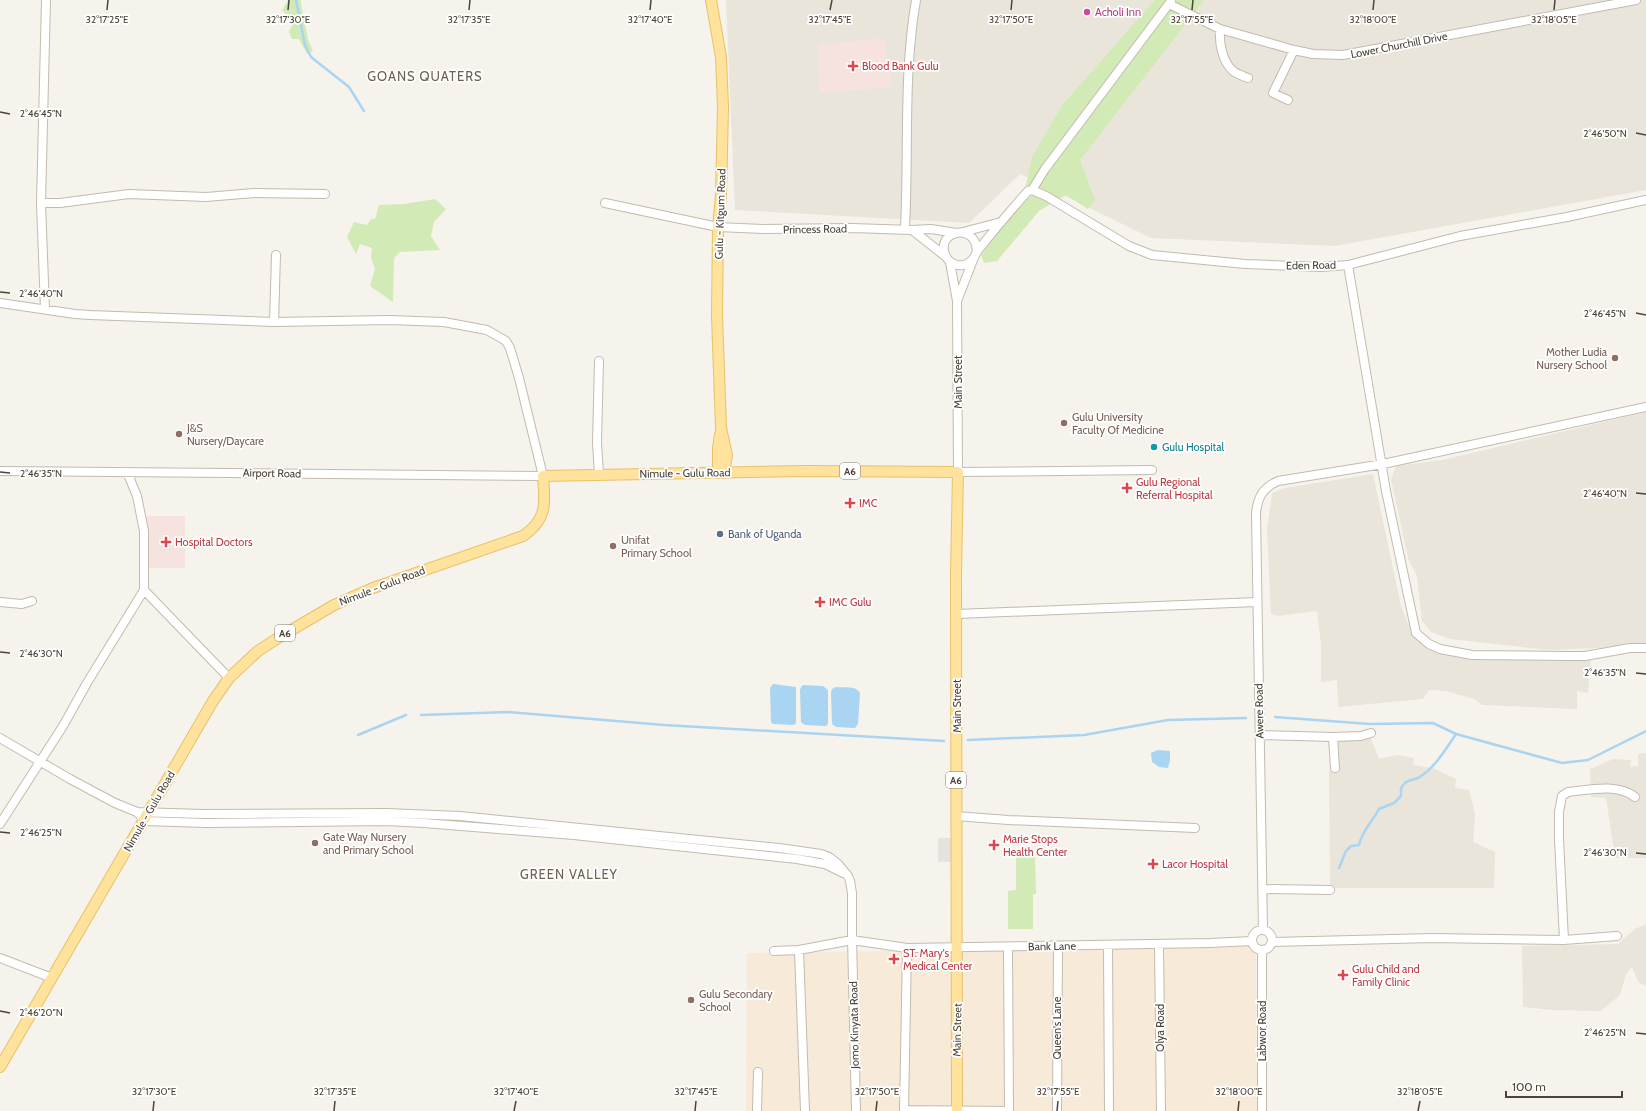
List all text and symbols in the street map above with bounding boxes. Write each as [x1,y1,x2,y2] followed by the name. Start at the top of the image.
[1095,5,1141,19] place label: Acholi Inn
[1082,7,1092,17] marker: Acholi Inn
[86,13,129,26] text: 32°17'25"E
[266,13,311,26] text: 32°17'30"E
[447,13,491,26] text: 32°17'35"E
[628,13,673,26] text: 32°17'40"E
[808,13,852,26] text: 32°17'45"E
[989,13,1034,26] text: 32°17'50"E
[1170,13,1214,26] text: 32°17'55"E
[1349,13,1397,26] text: 32°18'00"E
[1531,13,1577,26] text: 32°18'05"E
[1349,29,1449,61] street label: Lower Churchill Drive
[862,59,939,73] place label: Blood Bank Gulu
[847,60,859,72] marker: Blood Bank Gulu
[367,68,483,84] district label: GOANS QUATERS
[20,107,62,120] text: 2°46'45"N
[1583,127,1627,140] text: 2°46'50"N
[711,168,729,260] street label: Gulu - Kitgum Road
[783,221,847,237] street label: Princess Road
[1286,258,1336,272] street label: Eden Road
[19,287,63,300] text: 2°46'40"N
[1584,307,1626,320] text: 2°46'45"N
[1536,345,1608,372] place label: Mother Ludia Nursery School
[1610,353,1620,363] marker: Mother Ludia Nursery School
[951,355,965,409] street label: Main Street
[1072,410,1164,437] place label: Gulu University Faculty Of Medicine
[1059,418,1069,428] marker: Gulu University Faculty Of Medicine
[186,421,264,448] place label: J&S Nursery/Daycare
[174,429,184,439] marker: J&S Nursery/Daycare
[1162,440,1225,454] place label: Gulu Hospital
[1149,442,1159,452] marker: Gulu Hospital
[840,463,860,479] road number: A6
[243,465,301,481] street label: Airport Road
[639,465,731,481] street label: Nimule - Gulu Road
[20,467,62,480] text: 2°46'35"N
[1136,475,1213,502] place label: Gulu Regional Referral Hospital
[1121,482,1133,494] marker: Gulu Regional Referral Hospital
[1583,487,1627,500] text: 2°46'40"N
[859,496,878,510] place label: IMC
[844,497,856,509] marker: IMC
[728,527,802,541] place label: Bank of Uganda
[715,529,725,539] marker: Bank of Uganda
[621,533,692,560] place label: Unifat Primary School
[175,535,253,549] place label: Hospital Doctors
[160,536,172,548] marker: Hospital Doctors
[608,541,618,551] marker: Unifat Primary School
[337,563,427,609] street label: Nimule - Gulu Road
[829,595,872,609] place label: IMC Gulu
[814,596,826,608] marker: IMC Gulu
[275,625,295,641] road number: A6
[19,647,63,660] text: 2°46'30"N
[1584,666,1626,679] text: 2°46'35"N
[950,679,964,733] street label: Main Street
[1252,683,1266,739] street label: Awere Road
[120,768,178,854] street label: Nimule - Gulu Road
[946,772,966,788] road number: A6
[20,826,62,839] text: 2°46'25"N
[323,830,414,857] place label: Gate Way Nursery and Primary School
[1003,832,1068,859] place label: Marie Stops Health Center
[310,838,320,848] marker: Gate Way Nursery and Primary School
[988,839,1000,851] marker: Marie Stops Health Center
[1583,846,1627,859] text: 2°46'30"N
[1162,857,1228,871] place label: Lacor Hospital
[1147,858,1159,870] marker: Lacor Hospital
[520,866,618,882] district label: GREEN VALLEY
[1028,939,1076,953] street label: Bank Lane
[903,946,973,973] place label: ST. Mary's Medical Center
[888,953,900,965] marker: ST. Mary's Medical Center
[1352,962,1420,989] place label: Gulu Child and Family Clinic
[1337,969,1349,981] marker: Gulu Child and Family Clinic
[846,981,862,1070] street label: Jomo Kinyata Road
[699,987,773,1014] place label: Gulu Secondary School
[686,995,696,1005] marker: Gulu Secondary School
[1050,996,1064,1059] street label: Queen's Lane
[1255,1001,1269,1061] street label: Labwor Road
[950,1003,964,1057] street label: Main Street
[1153,1004,1167,1052] street label: Olya Road
[19,1006,63,1019] text: 2°46'20"N
[1584,1026,1626,1039] text: 2°46'25"N
[1506,1073,1622,1099] scale bar
[1512,1079,1546,1094] text: 100 m
[132,1085,177,1098] text: 32°17'30"E
[313,1085,357,1098] text: 32°17'35"E
[494,1085,539,1098] text: 32°17'40"E
[674,1085,718,1098] text: 32°17'45"E
[855,1085,900,1098] text: 32°17'50"E
[1036,1085,1080,1098] text: 32°17'55"E
[1215,1085,1263,1098] text: 32°18'00"E
[1397,1085,1443,1098] text: 32°18'05"E

